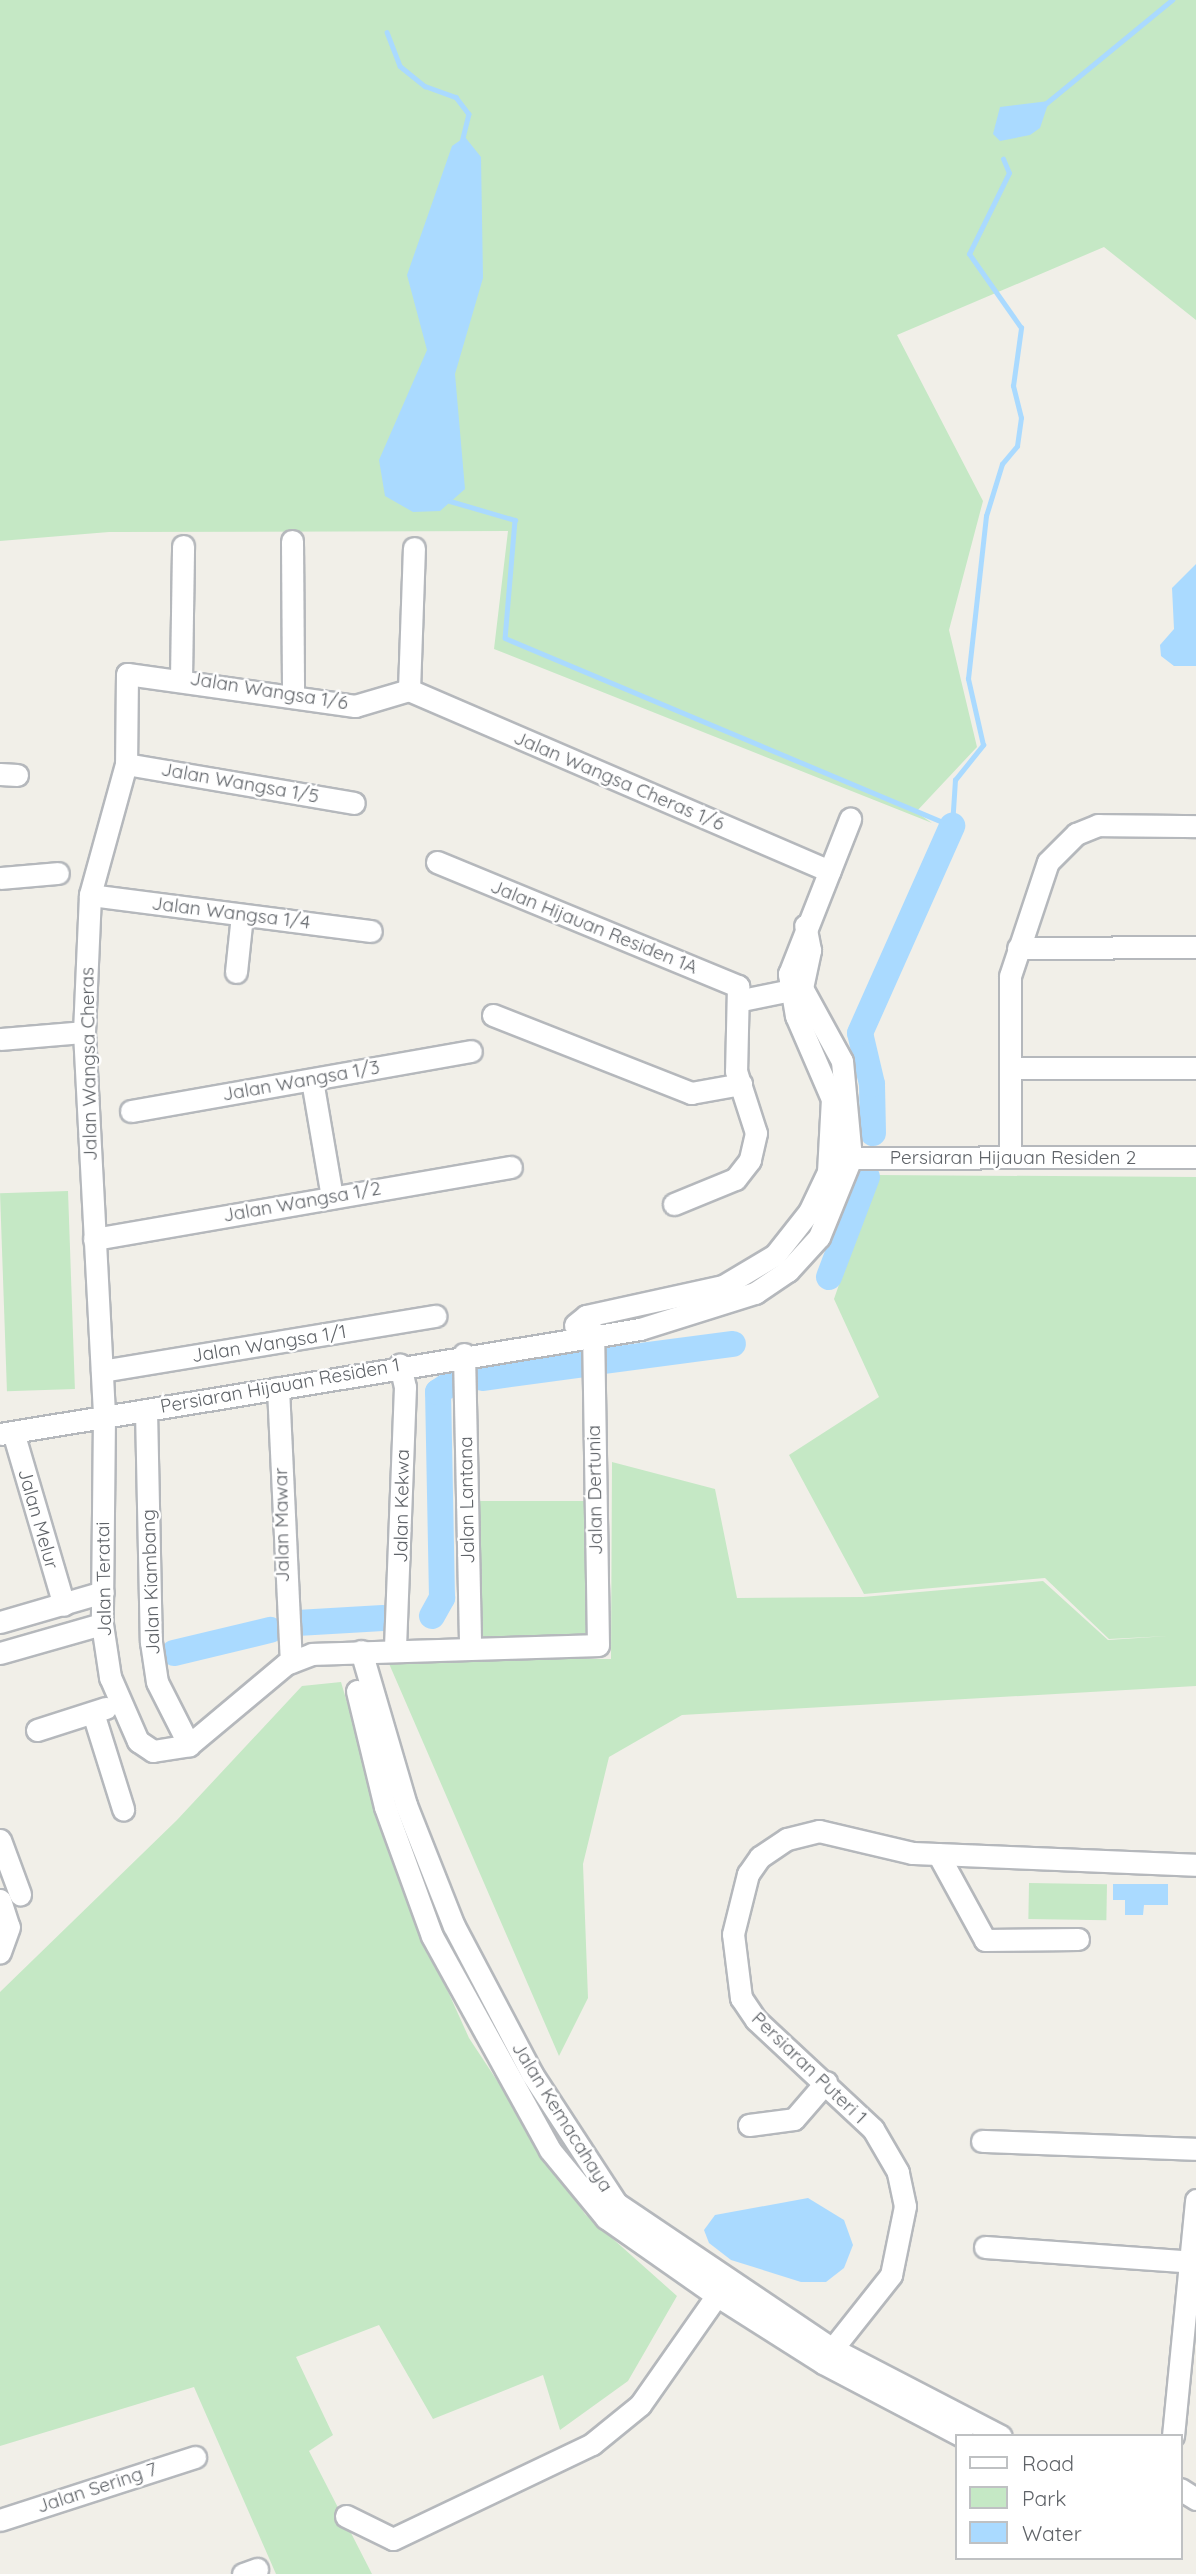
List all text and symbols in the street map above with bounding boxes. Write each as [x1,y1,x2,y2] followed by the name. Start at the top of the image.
[188,667,350,715] street label: Jalan Wangsa 1/6
[510,726,728,836] street label: Jalan Wangsa Cheras 1/6
[159,758,321,808] street label: Jalan Wangsa 1/5
[487,875,701,979] street label: Jalan Hijauan Residen 1A
[150,892,312,934] street label: Jalan Wangsa 1/4
[76,967,102,1161] street label: Jalan Wangsa Cheras
[221,1056,381,1106] street label: Jalan Wangsa 1/3
[890,1147,1136,1169] street label: Persiaran Hijauan Residen 2
[221,1177,383,1227] street label: Jalan Wangsa 1/2
[190,1320,348,1368] street label: Jalan Wangsa 1/1
[158,1354,402,1418] street label: Persiaran Hijauan Residen 1
[582,1425,608,1555] street label: Jalan Dertunia
[454,1436,480,1564] street label: Jalan Lantana
[390,1449,414,1563] street label: Jalan Kekwa
[13,1466,63,1572] street label: Jalan Melur
[270,1467,294,1583] street label: Jalan Mawar
[137,1509,165,1655] street label: Jalan Kiambang
[92,1521,116,1637] street label: Jalan Teratai
[747,2007,871,2129] street label: Persiaran Puteri 1
[507,2038,617,2196] street label: Jalan Kemacahaya
[954,2434,1182,2560] legend
[1022,2450,1074,2476] text: Road
[34,2458,160,2518] street label: Jalan Sering 7
[1022,2485,1066,2511] text: Park
[1022,2520,1082,2546] text: Water

